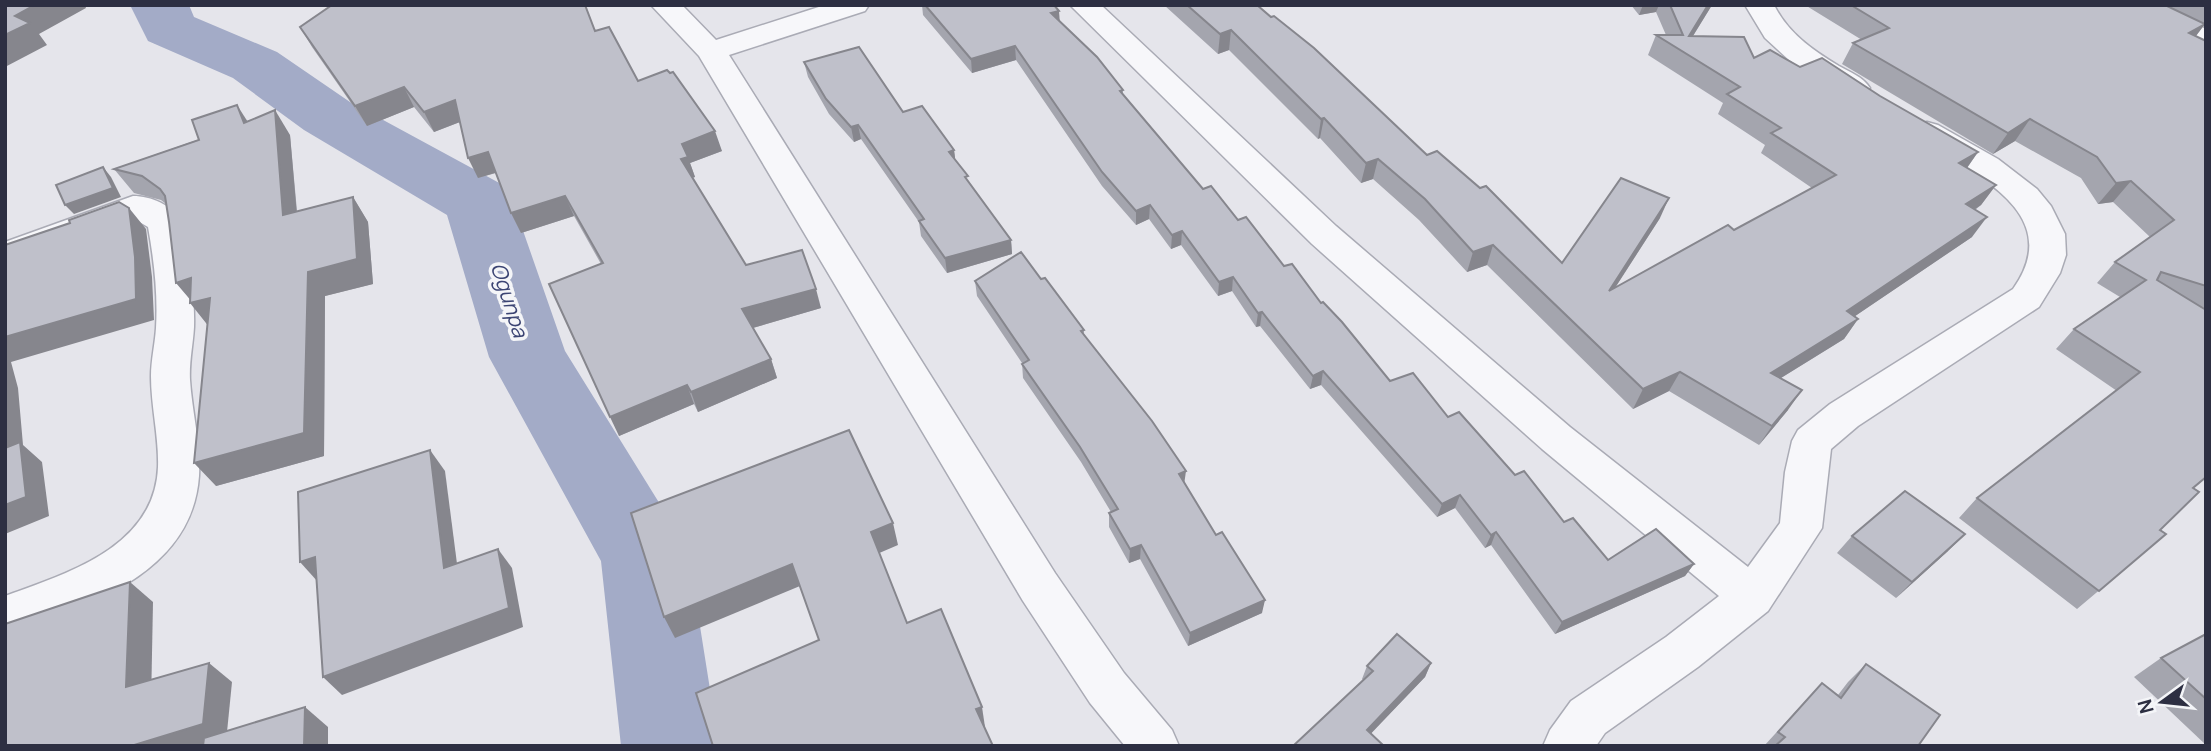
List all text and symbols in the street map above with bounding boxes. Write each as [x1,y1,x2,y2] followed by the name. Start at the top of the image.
[485,259,536,342] water label: Ogunpa
[2127,667,2197,737] north arrow
[2131,696,2160,716] text: N

